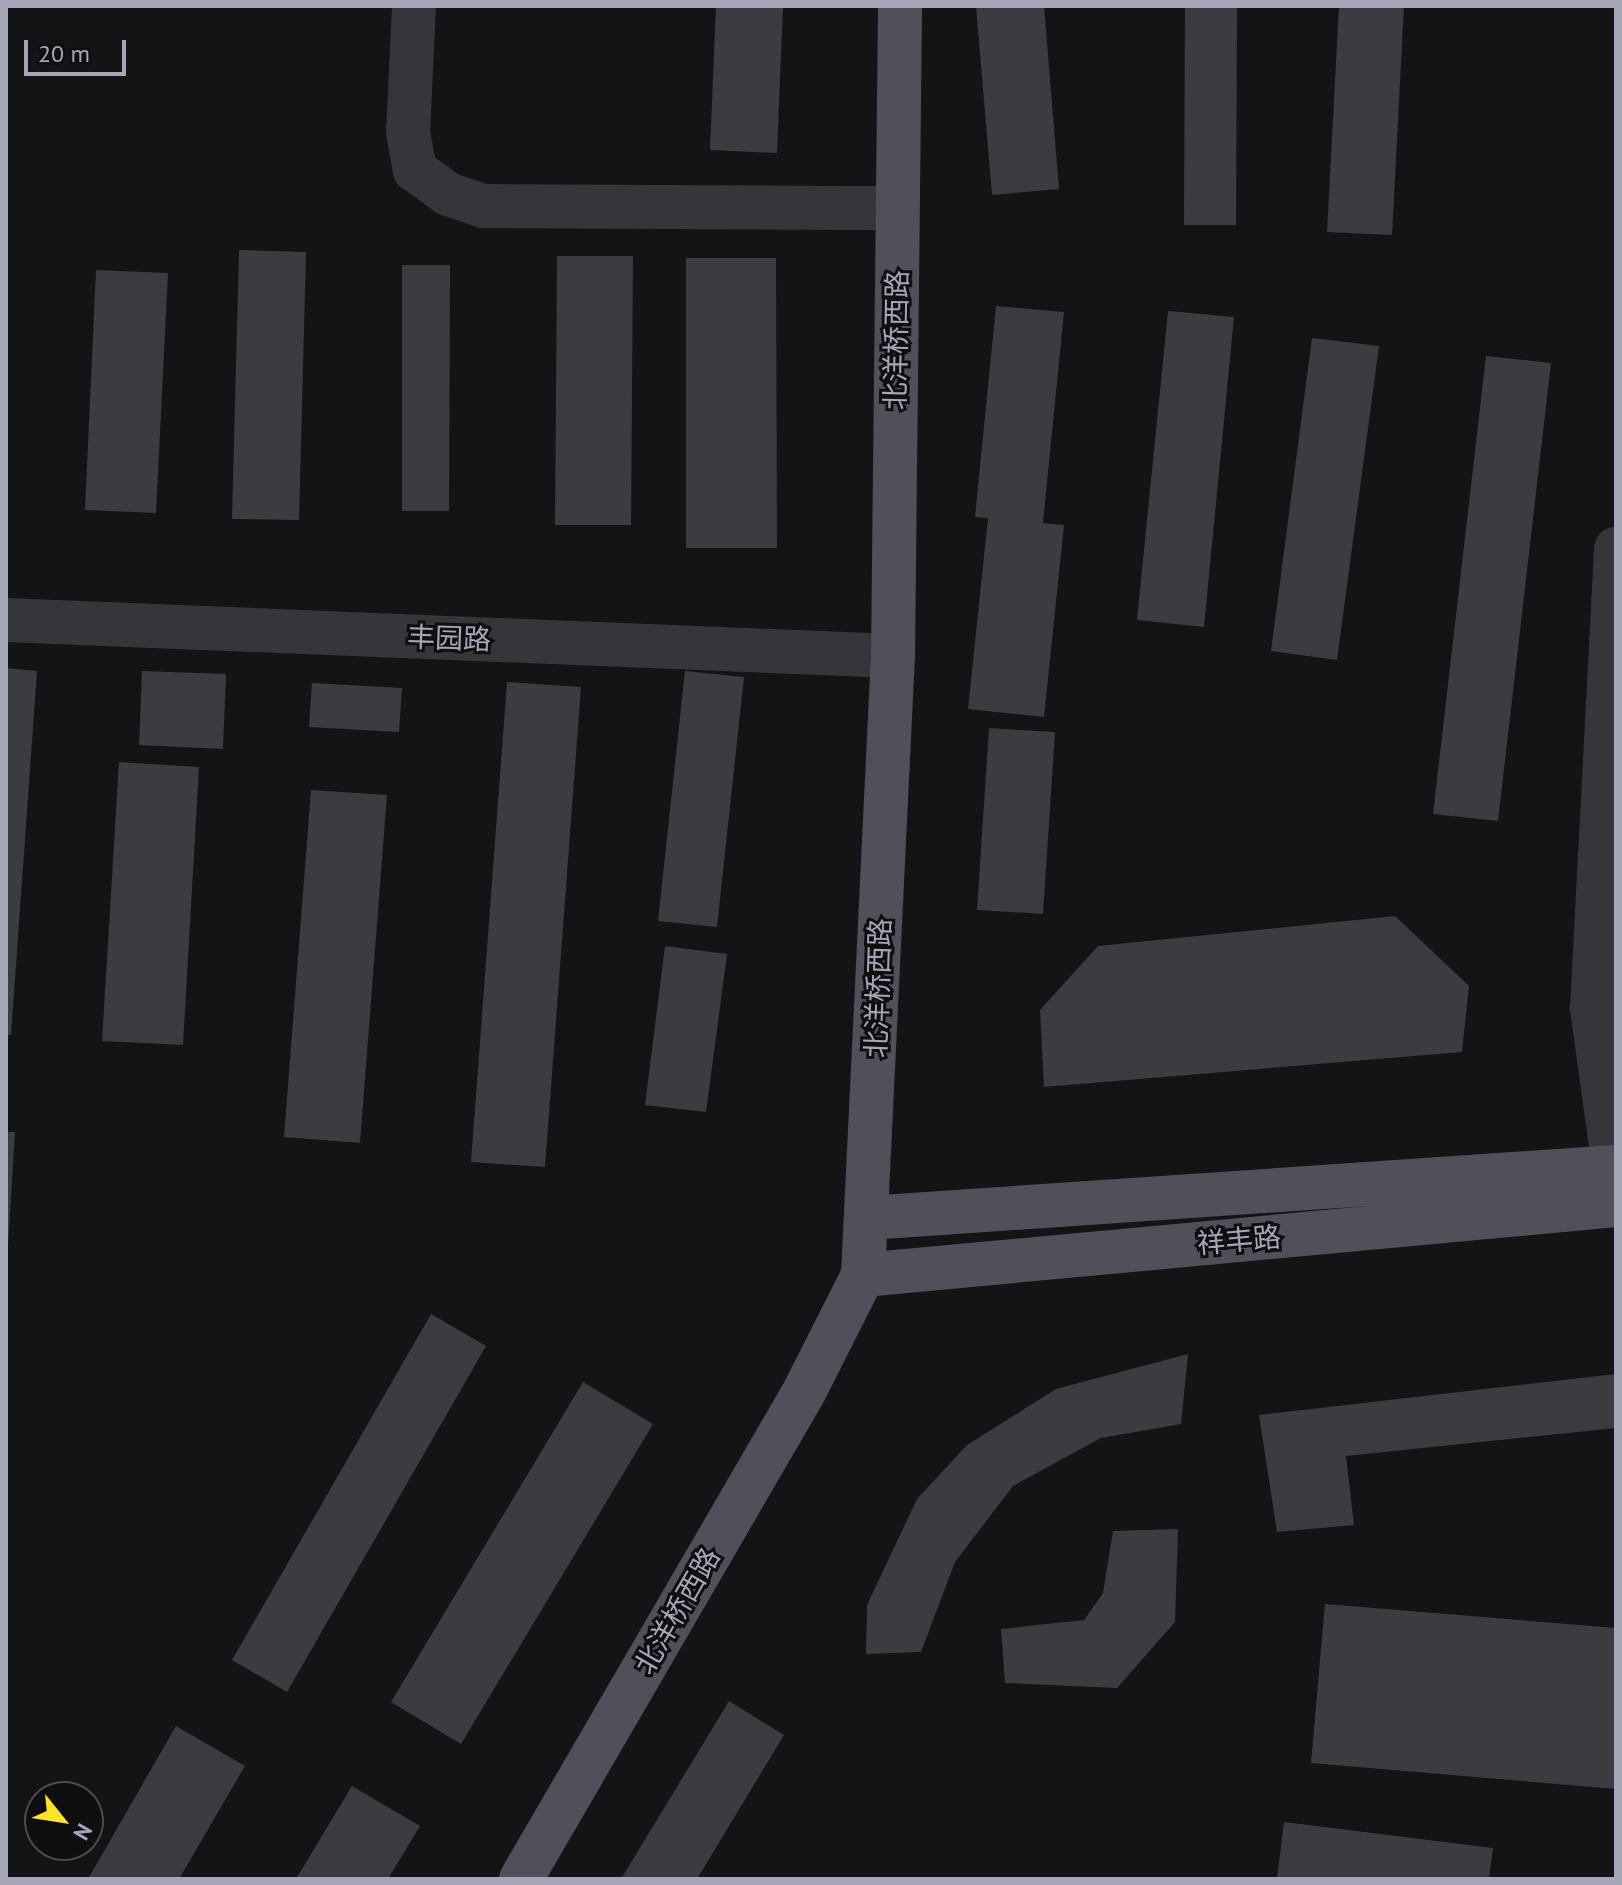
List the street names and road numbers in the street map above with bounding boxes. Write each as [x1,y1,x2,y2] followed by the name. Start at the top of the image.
[878,270,914,410] street label: 北洋桥西路
[406,620,492,656] street label: 丰园路
[859,917,897,1059] street label: 北洋桥西路
[1196,1220,1282,1260] street label: 祥丰路
[627,1542,727,1680] street label: 北洋桥西路

